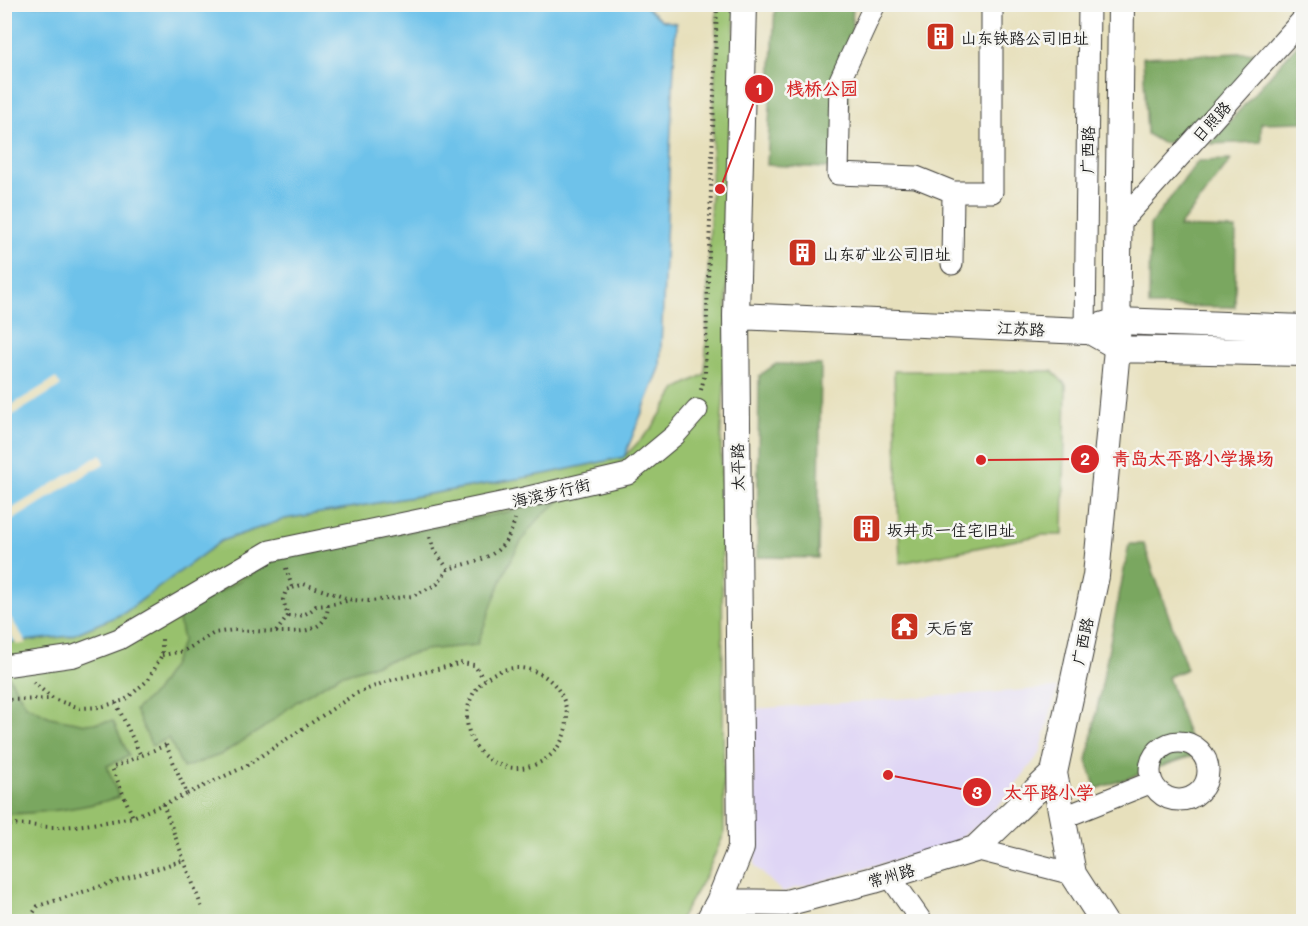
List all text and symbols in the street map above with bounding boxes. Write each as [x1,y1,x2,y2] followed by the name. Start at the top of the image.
[924,21,956,53] building icon: 山东铁路公司旧址
[961,27,1089,48] place label: 山东铁路公司旧址
[744,71,870,107] callout: 栈桥公园
[755,76,763,100] text: 1
[786,76,858,100] text: 栈桥公园
[1187,96,1235,146] street label: 日照路
[1076,126,1098,174] street label: 广西路
[786,237,818,269] building icon: 山东矿业公司旧址
[823,243,951,264] place label: 山东矿业公司旧址
[996,316,1046,340] street label: 江苏路
[1070,441,1286,477] callout: 青岛太平路小学操场
[726,443,748,491] street label: 太平路
[1080,446,1090,470] text: 2
[1112,446,1274,470] text: 青岛太平路小学操场
[510,473,592,511] street label: 海滨步行街
[850,513,882,545] building icon: 坂井贞一住宅旧址
[887,519,1015,540] place label: 坂井贞一住宅旧址
[889,611,921,643] temple icon: 天后宫
[1067,615,1097,667] street label: 广西路
[926,617,974,638] place label: 天后宫
[962,774,1106,810] callout: 太平路小学
[972,780,983,804] text: 3
[1004,780,1094,804] text: 太平路小学
[865,858,917,892] street label: 常州路

